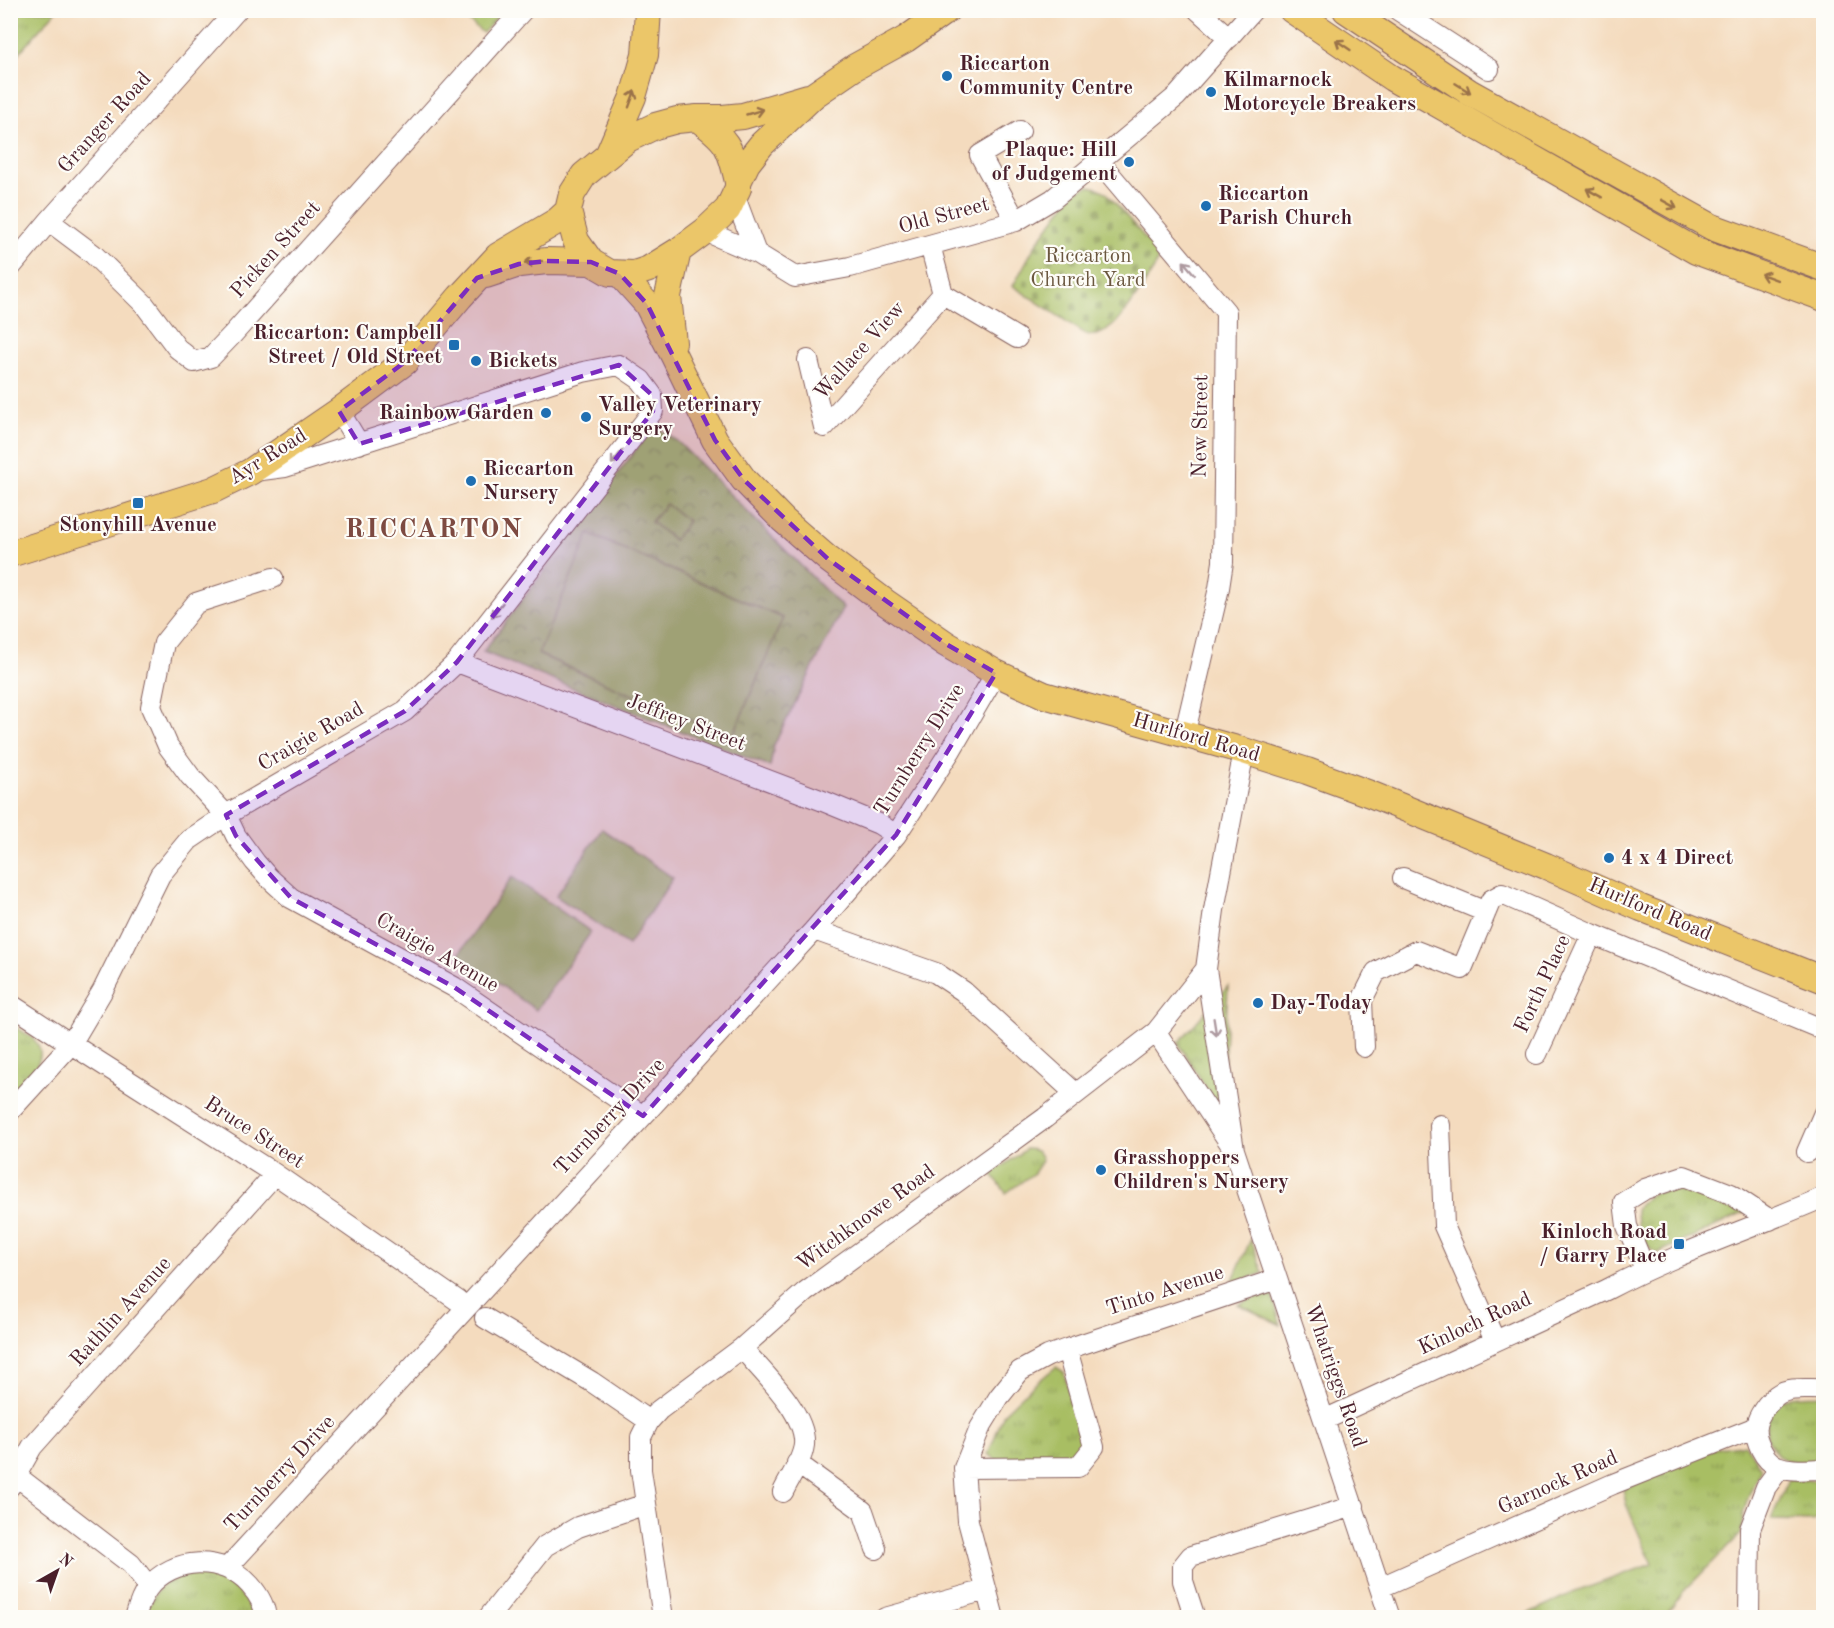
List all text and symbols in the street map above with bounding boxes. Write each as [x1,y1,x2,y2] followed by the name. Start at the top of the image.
[1336,39,1352,51] one-way arrow
[959,54,1133,99] place label: Riccarton Community Centre
[54,68,156,177] street label: Granger Road
[940,69,954,83] marker: Riccarton Community Centre
[1223,70,1416,115] place label: Kilmarnock Motorcycle Breakers
[1454,82,1471,94] one-way arrow
[1204,85,1218,99] marker: Kilmarnock Motorcycle Breakers
[627,90,638,109] one-way arrow
[745,106,764,117] one-way arrow
[991,140,1117,185] place label: Plaque: Hill of Judgement
[1122,155,1136,169] marker: Plaque: Hill of Judgement
[1218,184,1353,229] place label: Riccarton Parish Church
[1585,187,1603,198] one-way arrow
[896,194,992,238] street label: Old Street
[227,197,325,303] street label: Picken Street
[1199,199,1213,213] marker: Riccarton Parish Church
[1660,199,1678,210] one-way arrow
[1030,246,1146,291] park label: Riccarton Church Yard
[524,257,544,268] one-way arrow
[1182,260,1195,276] one-way arrow
[1760,271,1778,282] one-way arrow
[811,298,909,404] street label: Wallace View
[253,323,442,368] place label: Riccarton: Campbell Street / Old Street
[447,338,461,352] marker: Riccarton: Campbell Street / Old Street
[488,351,557,372] place label: Bickets
[469,354,483,368] marker: Bickets
[1190,374,1212,478] street label: New Street
[598,395,762,440] place label: Valley Veterinary Surgery
[379,403,534,424] place label: Rainbow Garden
[539,406,553,420] marker: Rainbow Garden
[579,410,593,424] marker: Valley Veterinary Surgery
[225,425,311,489] street label: Ayr Road
[611,448,623,464] one-way arrow
[483,459,574,504] place label: Riccarton Nursery
[464,474,478,488] marker: Riccarton Nursery
[131,496,145,510] marker: Stonyhill Avenue
[59,515,217,536] place label: Stonyhill Avenue
[345,516,523,543] district label: RICCARTON
[491,602,503,618] one-way arrow
[871,680,969,820] street label: Turnberry Drive
[624,691,748,755] street label: Jeffrey Street
[255,698,367,776] street label: Craigie Road
[1130,710,1262,766] street label: Hurlford Road
[1621,848,1733,869] place label: 4 x 4 Direct
[1602,851,1616,865] marker: 4 x 4 Direct
[1585,875,1715,945] street label: Hurlford Road
[372,909,502,997] street label: Craigie Avenue
[1511,932,1575,1036] street label: Forth Place
[1270,993,1372,1014] place label: Day-Today
[1251,996,1265,1010] marker: Day-Today
[1210,1017,1221,1036] one-way arrow
[551,1055,669,1179] street label: Turnberry Drive
[200,1093,308,1173] street label: Bruce Street
[1113,1148,1289,1193] place label: Grasshoppers Children's Nursery
[793,1161,939,1275] street label: Witchknowe Road
[1094,1163,1108,1177] marker: Grasshoppers Children's Nursery
[1539,1222,1667,1267] place label: Kinloch Road / Garry Place
[1672,1237,1686,1251] marker: Kinloch Road / Garry Place
[67,1253,175,1371] street label: Rathlin Avenue
[1104,1262,1226,1320] street label: Tinto Avenue
[1415,1289,1535,1359] street label: Kinloch Road
[1301,1302,1369,1451] street label: Whatriggs Road
[221,1412,339,1536] street label: Turnberry Drive
[1495,1447,1621,1519] street label: Garnock Road
[27,1541,87,1601] north arrow
[56,1551,76,1572] text: N

